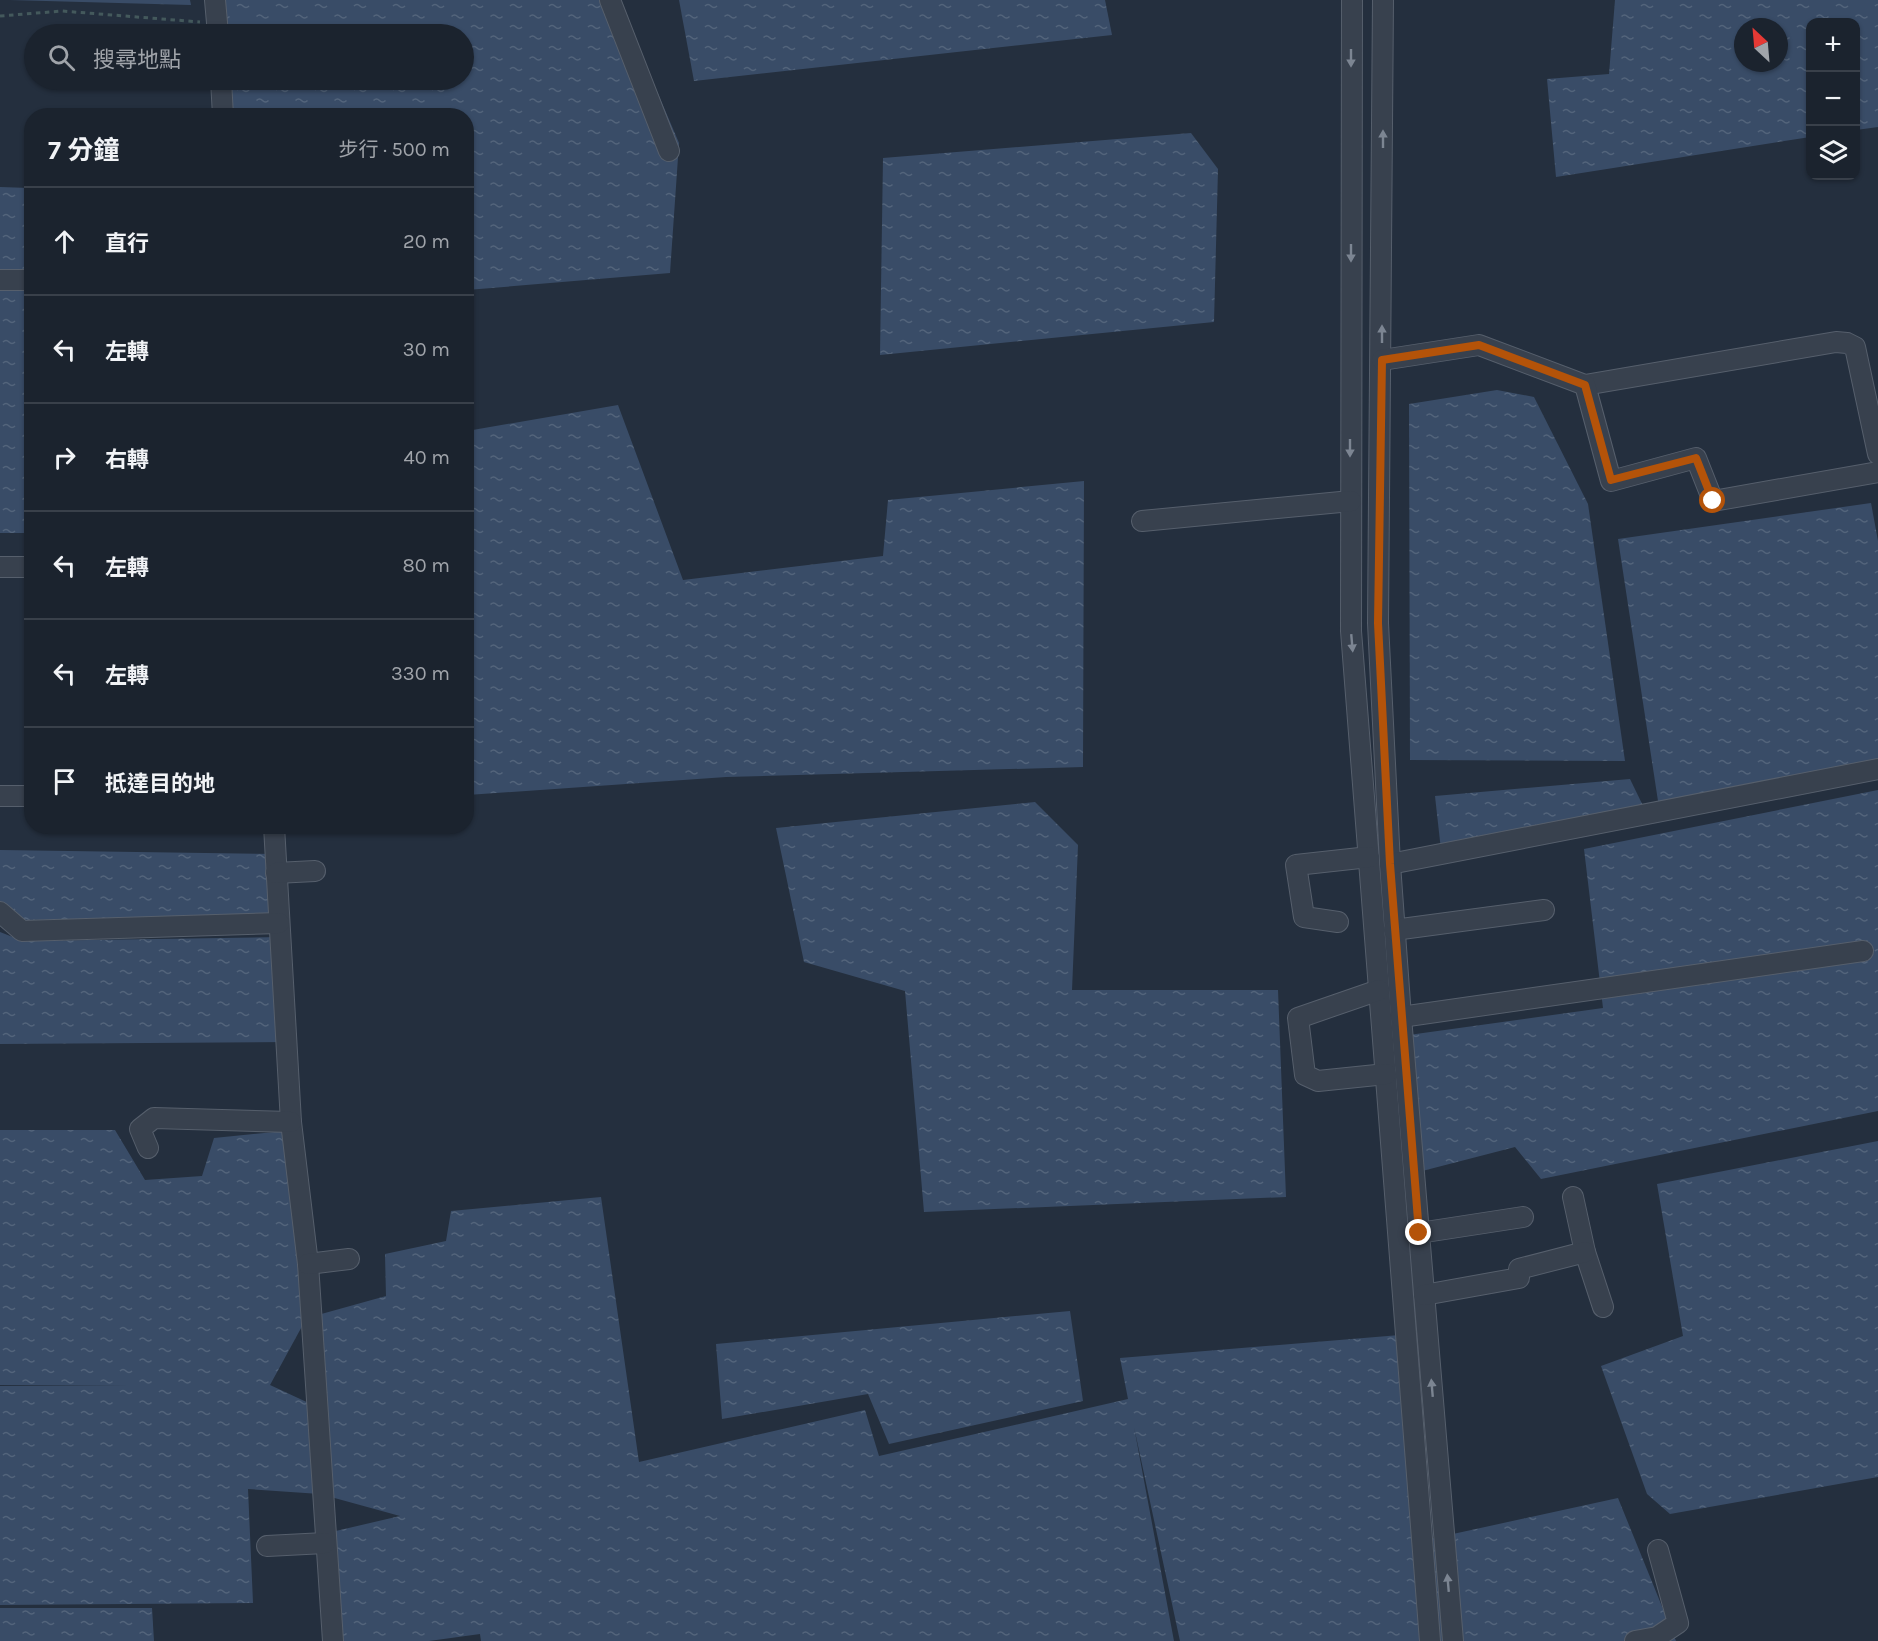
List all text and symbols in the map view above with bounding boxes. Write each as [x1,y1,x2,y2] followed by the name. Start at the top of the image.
[1734,18,1788,72] north arrow
[1806,18,1860,180] map controls
[1806,18,1860,72] button: +
[24,24,474,90] search box
[45,41,78,74] icon: search
[93,47,181,73] text: 搜尋地點
[1346,49,1356,68] one-way arrow
[1806,72,1860,126] button: −
[1806,126,1860,180] button: layers
[1378,130,1388,149] one-way arrow
[48,135,120,166] text: 7 分鐘
[338,138,450,161] text: 步行 · 500 m
[48,225,81,258] icon: ahead
[403,230,450,253] text: 20 m
[105,231,149,257] text: 直行
[1346,244,1356,263] one-way arrow
[1377,325,1387,344] one-way arrow
[48,333,81,366] icon: left
[403,338,450,361] text: 30 m
[105,339,149,365] text: 左轉
[1345,439,1355,458] one-way arrow
[48,441,81,474] icon: right
[404,446,450,469] text: 40 m
[105,447,149,473] text: 右轉
[1699,487,1725,513] route start
[48,549,81,582] icon: left
[402,554,450,577] text: 80 m
[105,555,149,581] text: 左轉
[1347,634,1357,653] one-way arrow
[48,657,81,690] icon: left
[391,662,450,685] text: 330 m
[105,663,149,689] text: 左轉
[48,765,81,798] icon: arrive
[105,771,215,797] text: 抵達目的地
[1405,1219,1431,1245] route end
[1427,1379,1437,1398] one-way arrow
[1443,1573,1453,1592] one-way arrow

